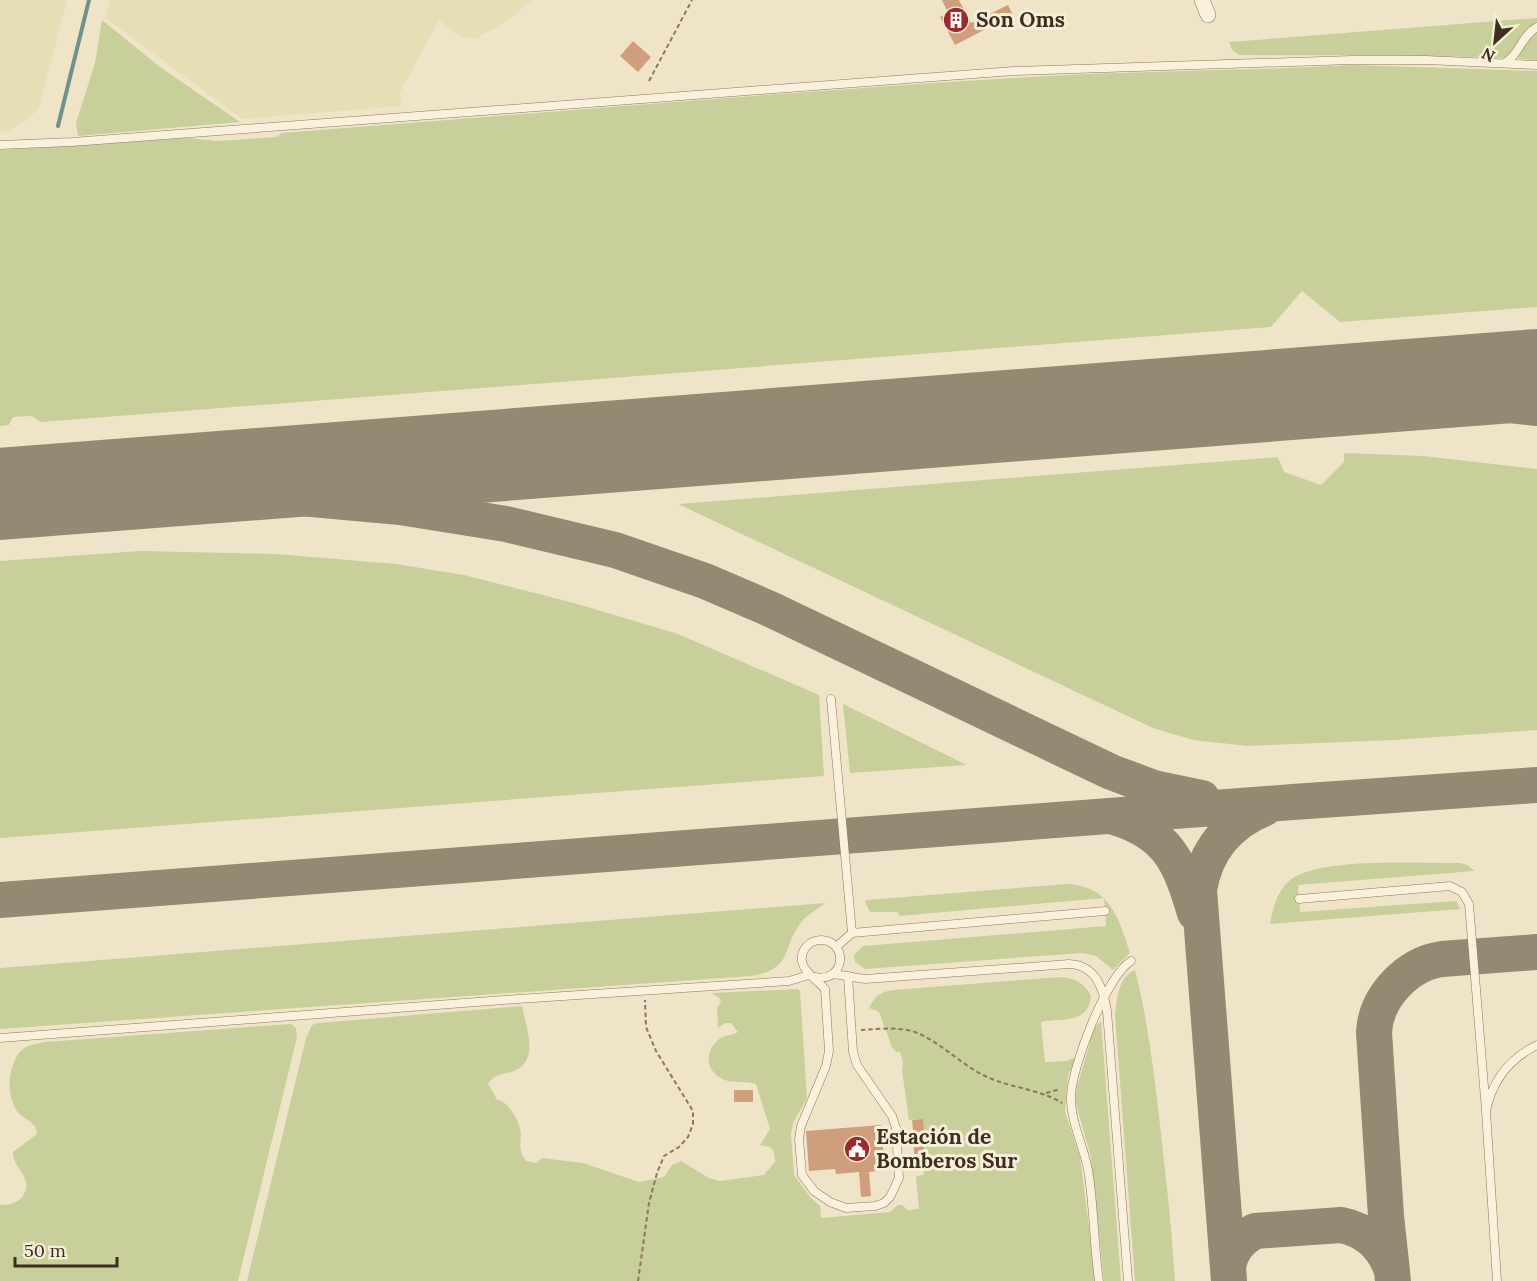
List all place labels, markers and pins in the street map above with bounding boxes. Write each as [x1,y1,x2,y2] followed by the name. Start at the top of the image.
[941,5,971,35] building icon: Son Oms
[976,6,1065,33] place label: Son Oms
[876,1123,1017,1174] place label: Estación de Bomberos Sur
[842,1134,872,1164] public building icon: Estación de Bomberos Sur

